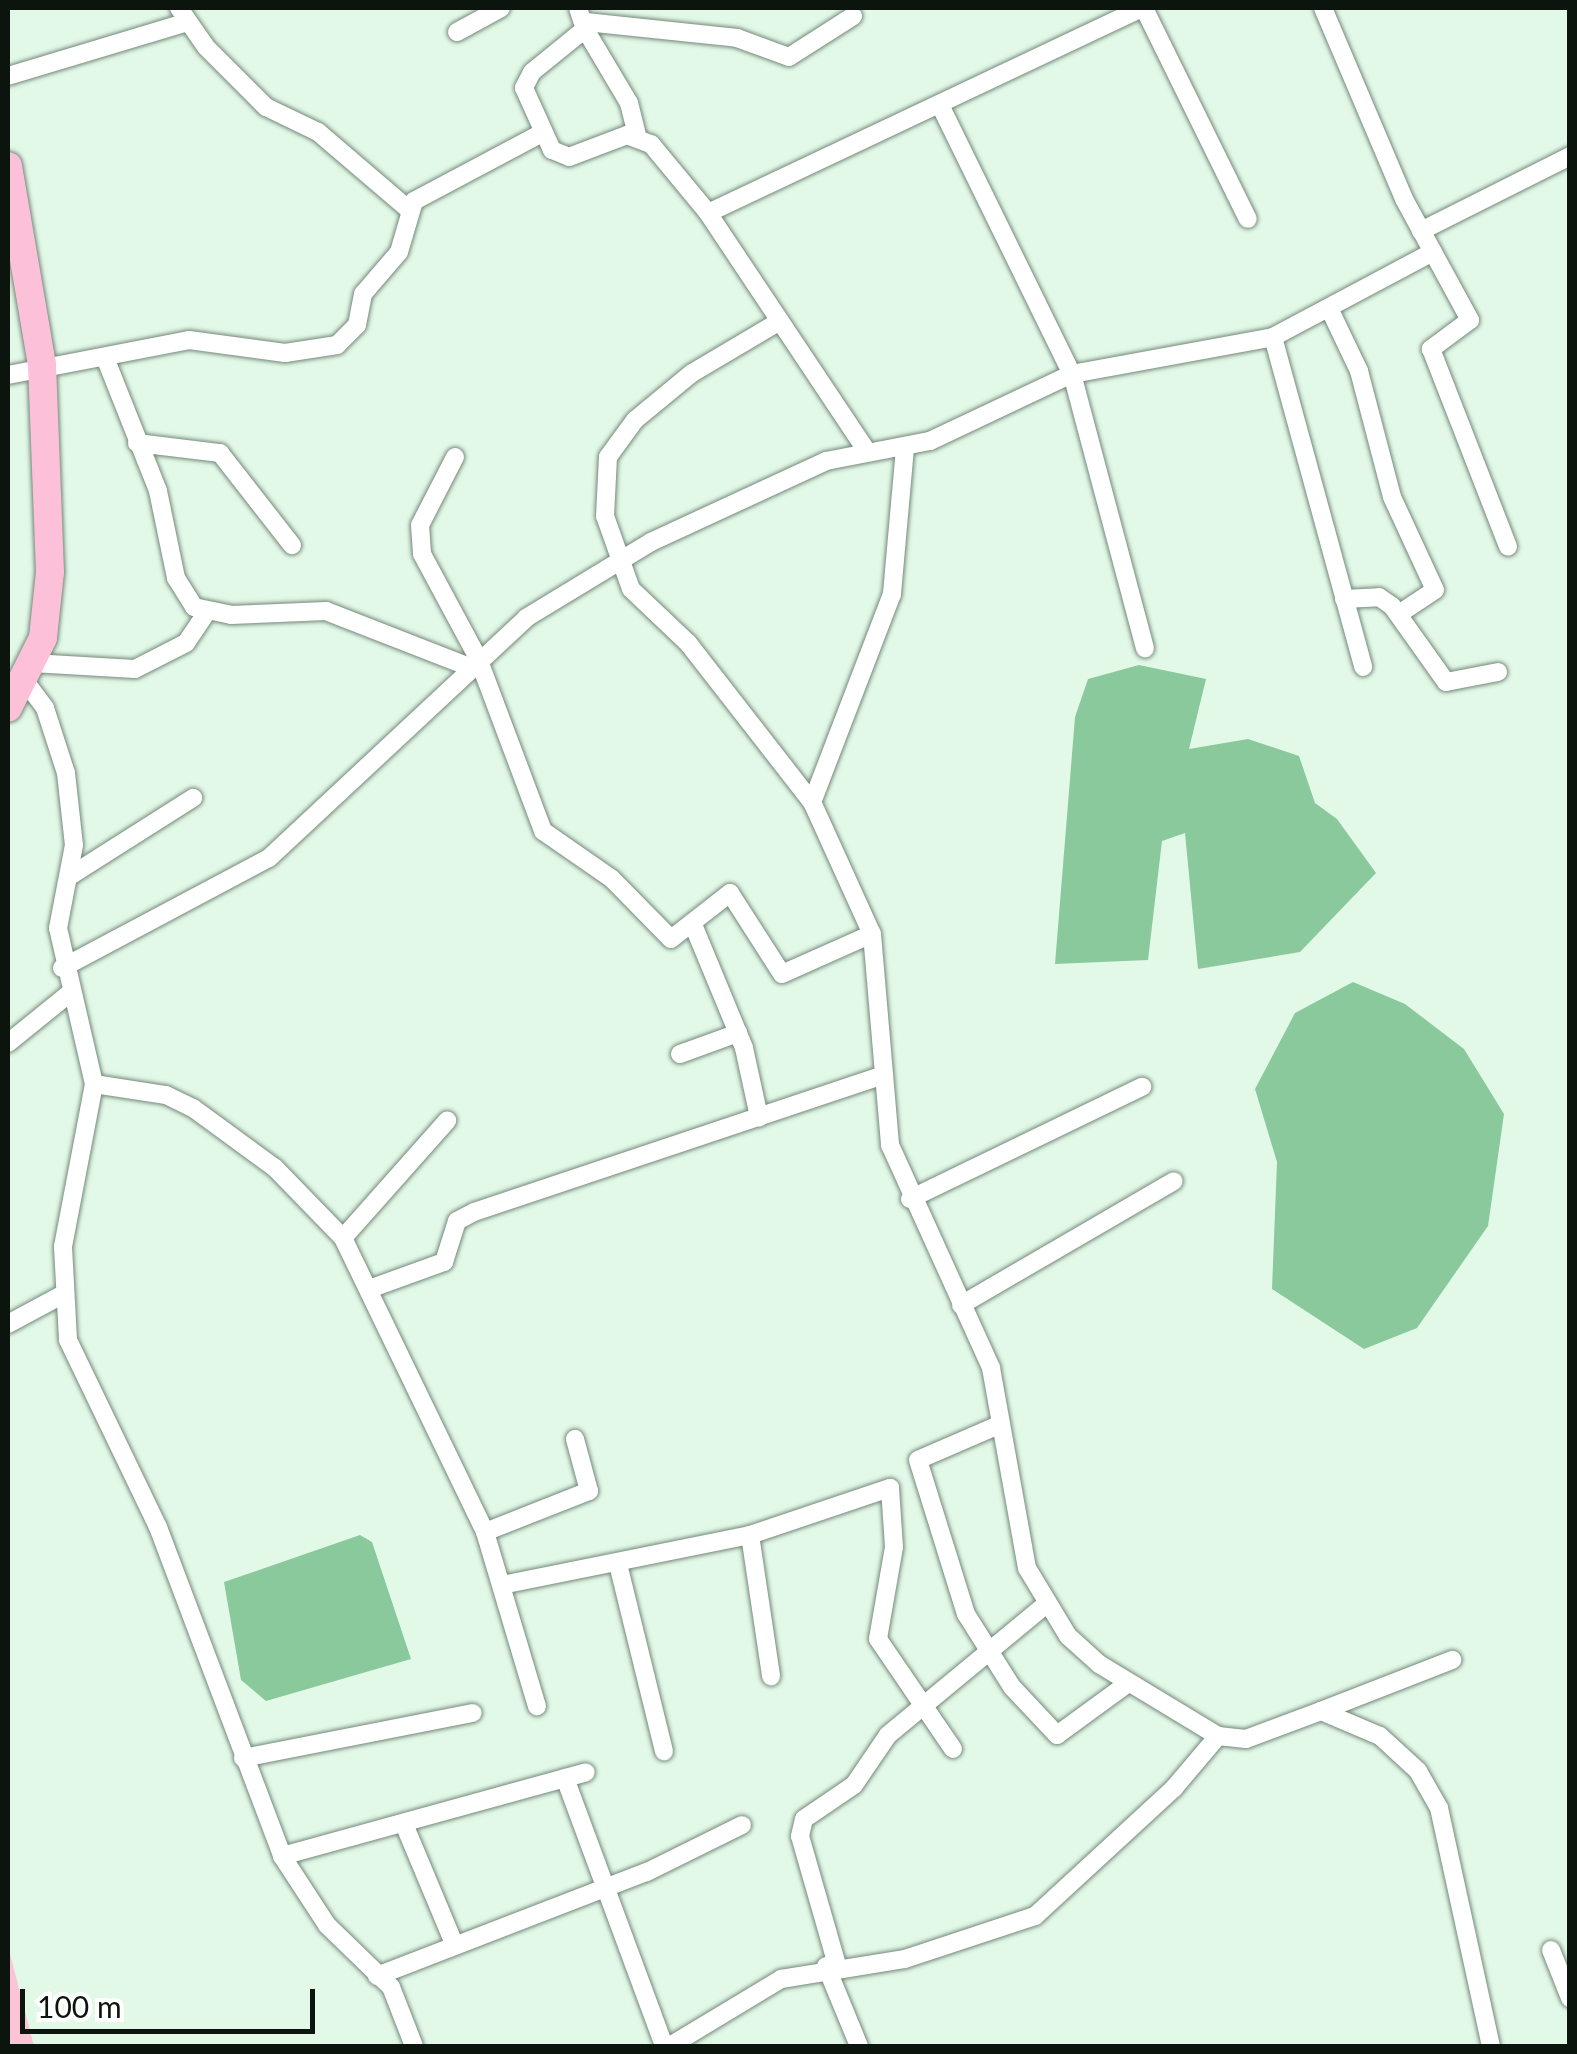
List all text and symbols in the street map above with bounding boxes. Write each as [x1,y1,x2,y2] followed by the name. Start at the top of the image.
[25,1969,320,2031] scale bar
[37,1988,122,2024] text: 100 m

